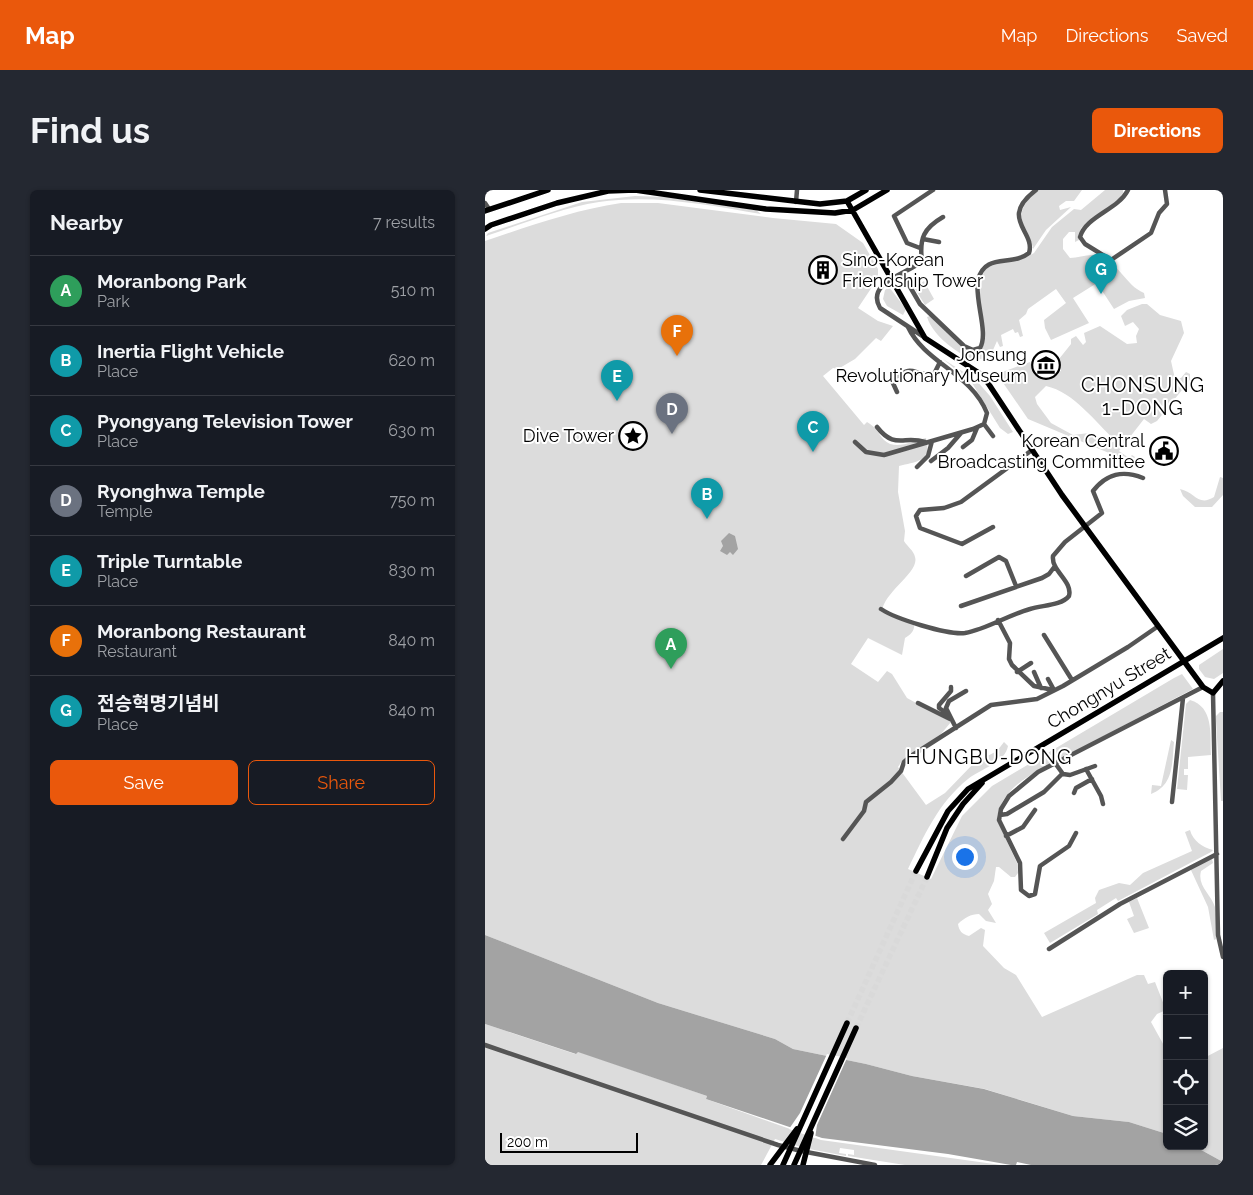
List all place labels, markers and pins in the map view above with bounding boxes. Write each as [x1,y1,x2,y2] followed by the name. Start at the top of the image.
[842,249,984,291] place label: Sino-Korean Friendship Tower
[1085,253,1117,294] pin: G
[808,255,838,285] building icon: Sino-Korean Friendship Tower
[661,315,693,356] pin: F
[836,344,1027,386] place label: Jonsung Revolutionary Museum
[1031,350,1061,380] museum icon: Jonsung Revolutionary Museum
[601,360,633,401] pin: E
[656,393,688,434] pin: D
[797,411,829,452] pin: C
[618,421,648,451] place icon: Dive Tower
[523,425,615,446] place label: Dive Tower
[938,430,1145,472] place label: Korean Central Broadcasting Committee
[1149,436,1179,466] public building icon: Korean Central Broadcasting Committee
[691,478,723,519] pin: B
[655,628,687,669] pin: A

